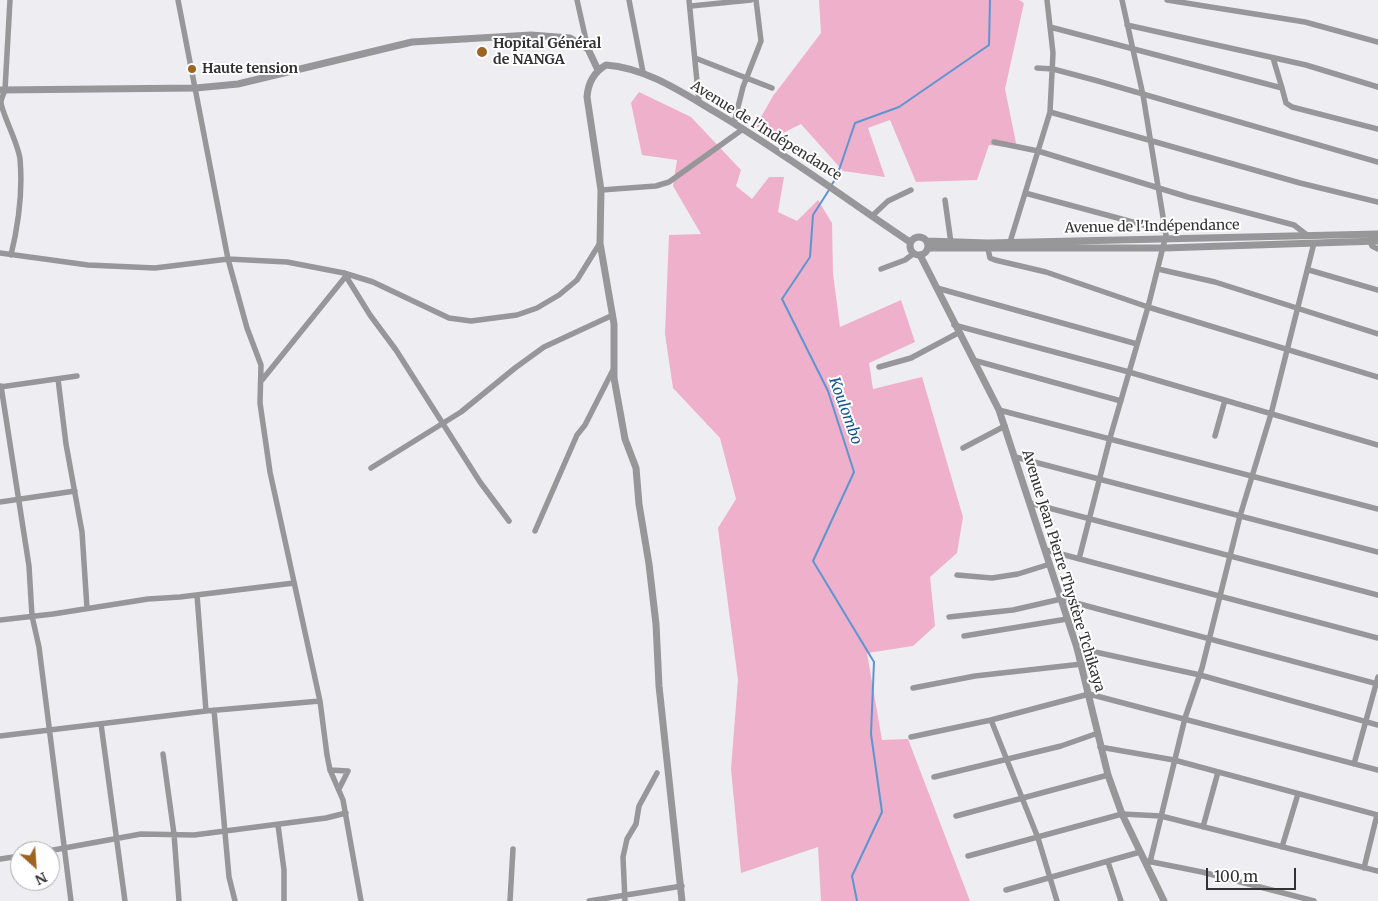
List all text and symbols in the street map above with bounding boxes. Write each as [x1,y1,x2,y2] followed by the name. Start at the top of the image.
[493,36,601,68] place label: Hopital Général de NANGA
[475,45,489,59] marker: Hopital Général de NANGA
[202,61,298,77] place label: Haute tension
[186,63,198,75] marker: Haute tension
[687,78,845,184] street label: Avenue de l'Indépendance
[1064,217,1240,237] street label: Avenue de l'Indépendance
[825,375,865,447] water label: Koulombo
[1018,448,1108,694] street label: Avenue Jean Pierre Thystère Tchikaya
[10,841,60,891] north arrow
[1208,858,1298,890] scale bar
[1214,867,1258,886] text: 100 m
[32,868,50,889] text: N

